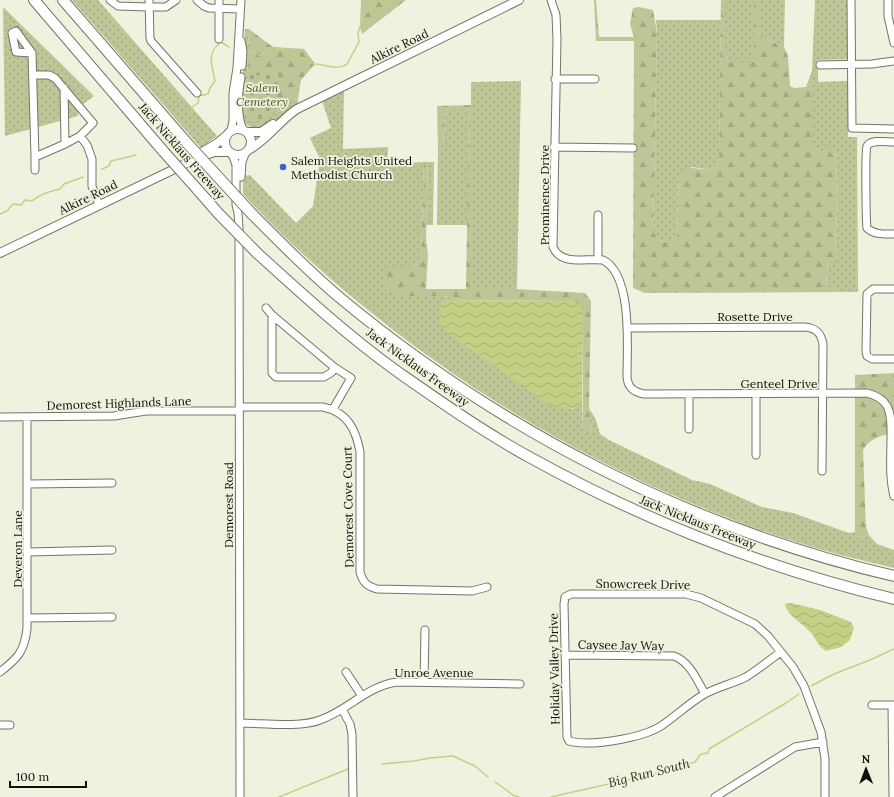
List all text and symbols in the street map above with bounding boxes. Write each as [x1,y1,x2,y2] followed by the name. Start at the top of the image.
[366,25,431,67] street label: Alkire Road
[236,80,288,109] park label: Salem Cemetery
[135,99,229,203] street label: Jack Nicklaus Freeway
[537,144,552,245] street label: Prominence Drive
[291,153,412,182] place label: Salem Heights United Methodist Church
[278,162,288,172] marker: Salem Heights United Methodist Church
[55,176,120,218] street label: Alkire Road
[717,309,793,324] street label: Rosette Drive
[363,324,473,410] street label: Jack Nicklaus Freeway
[741,376,818,391] street label: Genteel Drive
[46,393,192,413] street label: Demorest Highlands Lane
[339,446,357,568] street label: Demorest Cove Court
[221,462,236,548] street label: Demorest Road
[637,492,759,552] street label: Jack Nicklaus Freeway
[10,510,25,588] street label: Deveron Lane
[596,576,691,592] street label: Snowcreek Drive
[546,613,562,725] street label: Holiday Valley Drive
[578,637,665,653] street label: Caysee Jay Way
[395,665,474,680] street label: Unroe Avenue
[846,749,886,789] north arrow
[861,752,871,766] text: N
[606,754,692,791] water label: Big Run South
[10,763,86,789] scale bar
[16,769,49,784] text: 100 m

